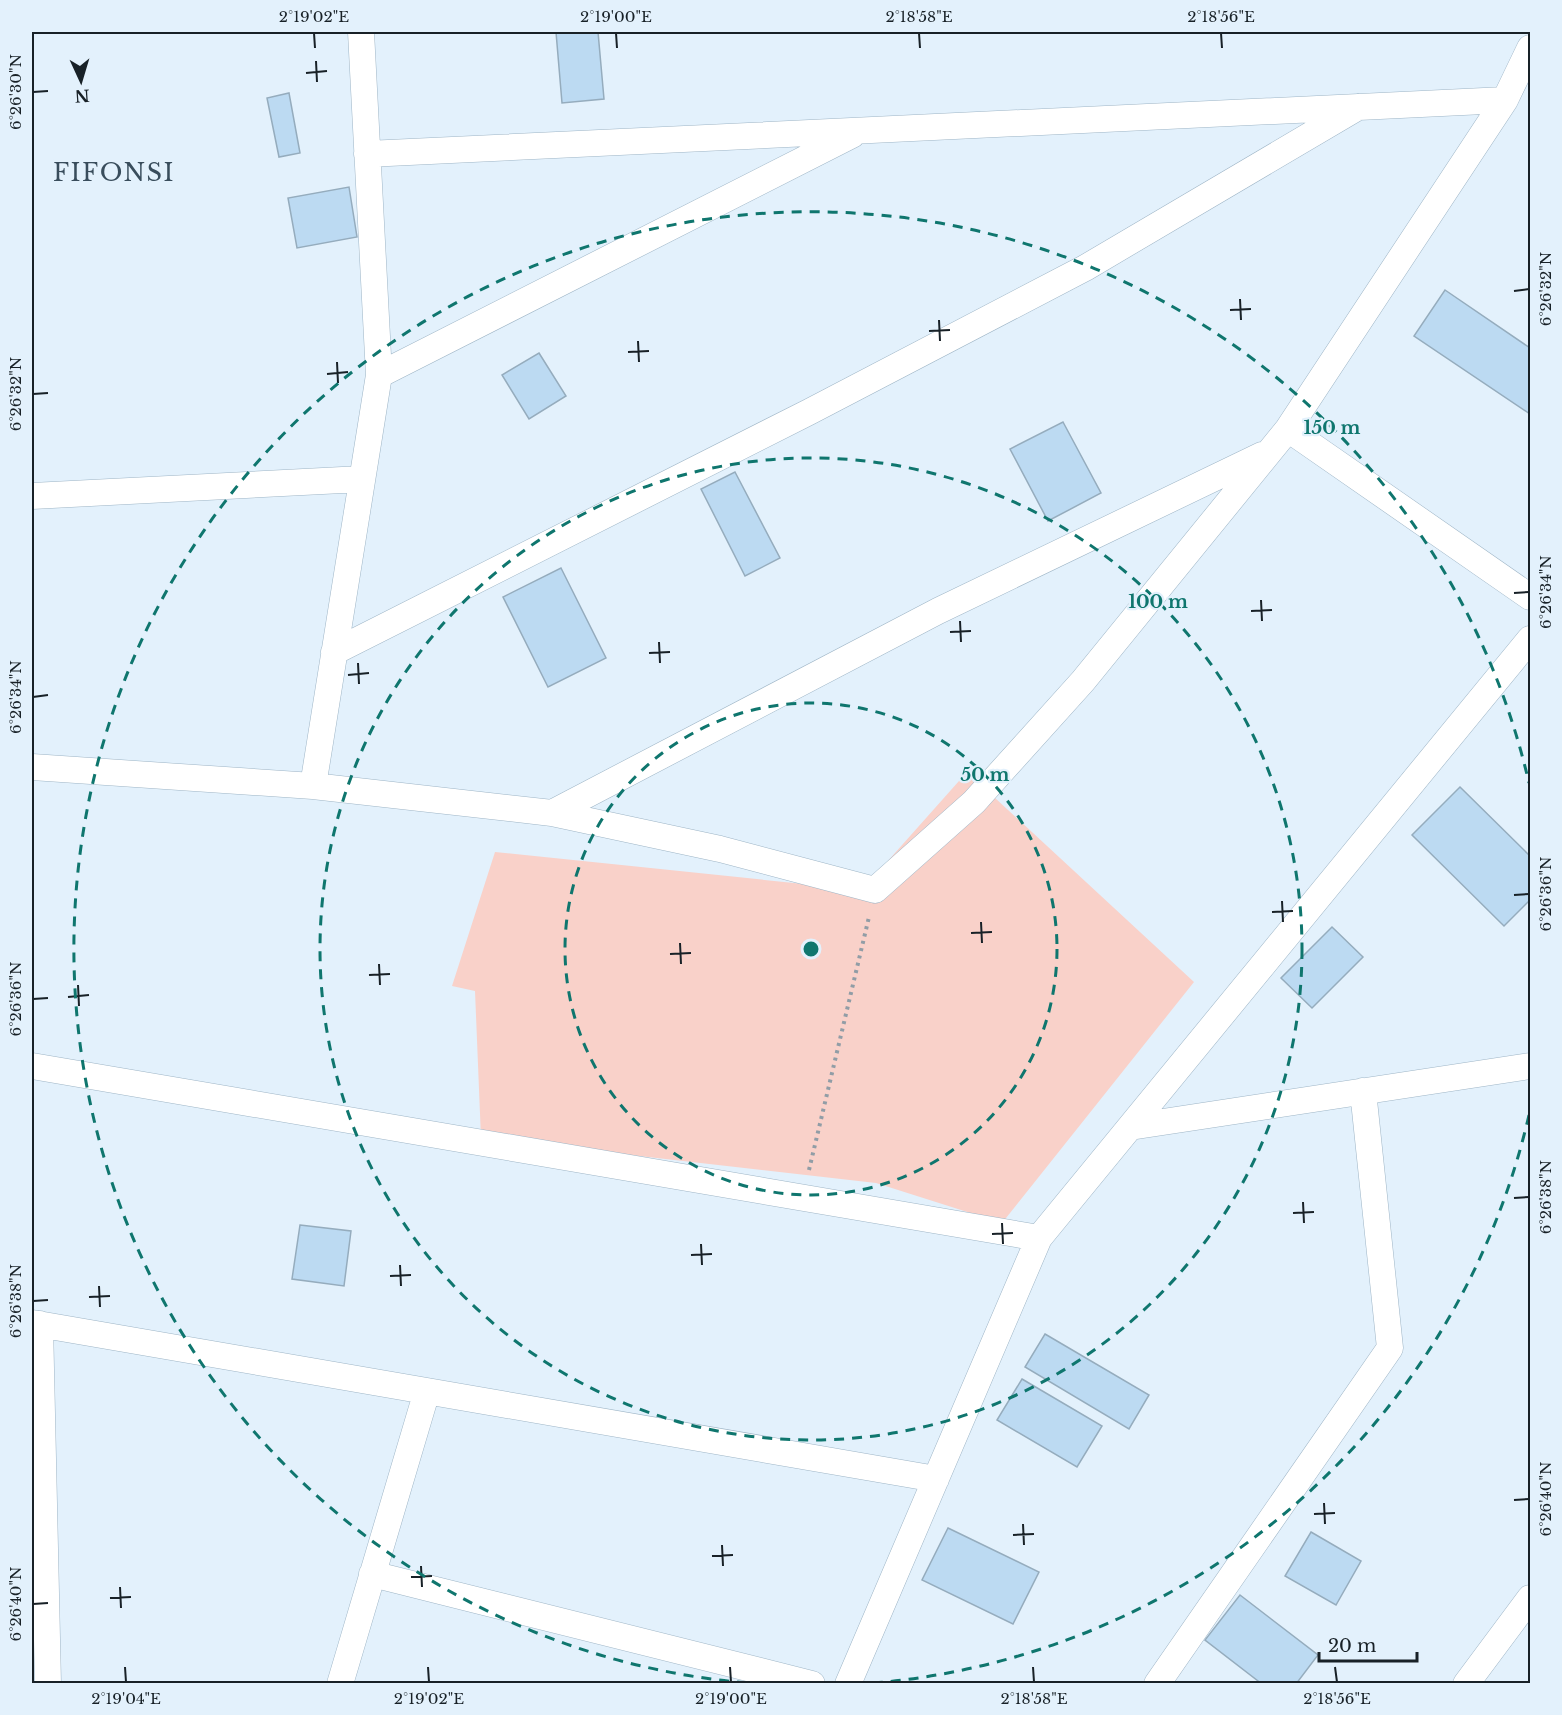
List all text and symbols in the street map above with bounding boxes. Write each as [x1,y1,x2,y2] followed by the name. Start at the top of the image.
[279,7,349,26] text: 2°19'02"E
[580,7,652,26] text: 2°19'00"E
[885,7,953,26] text: 2°18'58"E
[1187,7,1255,26] text: 2°18'56"E
[51,51,111,111] north arrow
[6,54,25,130] text: 6°26'30"N
[74,85,90,106] text: N
[53,158,175,187] district label: FIFONSI
[1536,252,1555,326] text: 6°26'32"N
[6,357,25,431] text: 6°26'32"N
[1304,417,1361,439] text: 150 m
[1536,555,1555,629] text: 6°26'34"N
[1128,591,1188,613] text: 100 m
[6,660,25,734] text: 6°26'34"N
[961,764,1010,786] text: 50 m
[1536,857,1555,931] text: 6°26'36"N
[801,939,821,959] centre of rings
[6,962,25,1036] text: 6°26'36"N
[1536,1160,1555,1234] text: 6°26'38"N
[6,1264,25,1338] text: 6°26'38"N
[1536,1462,1555,1536] text: 6°26'40"N
[6,1567,25,1641] text: 6°26'40"N
[1319,1625,1416,1663] scale bar
[1328,1635,1376,1657] text: 20 m
[91,1689,161,1708] text: 2°19'04"E
[394,1689,464,1708] text: 2°19'02"E
[695,1689,767,1708] text: 2°19'00"E
[1000,1689,1068,1708] text: 2°18'58"E
[1303,1689,1371,1708] text: 2°18'56"E

